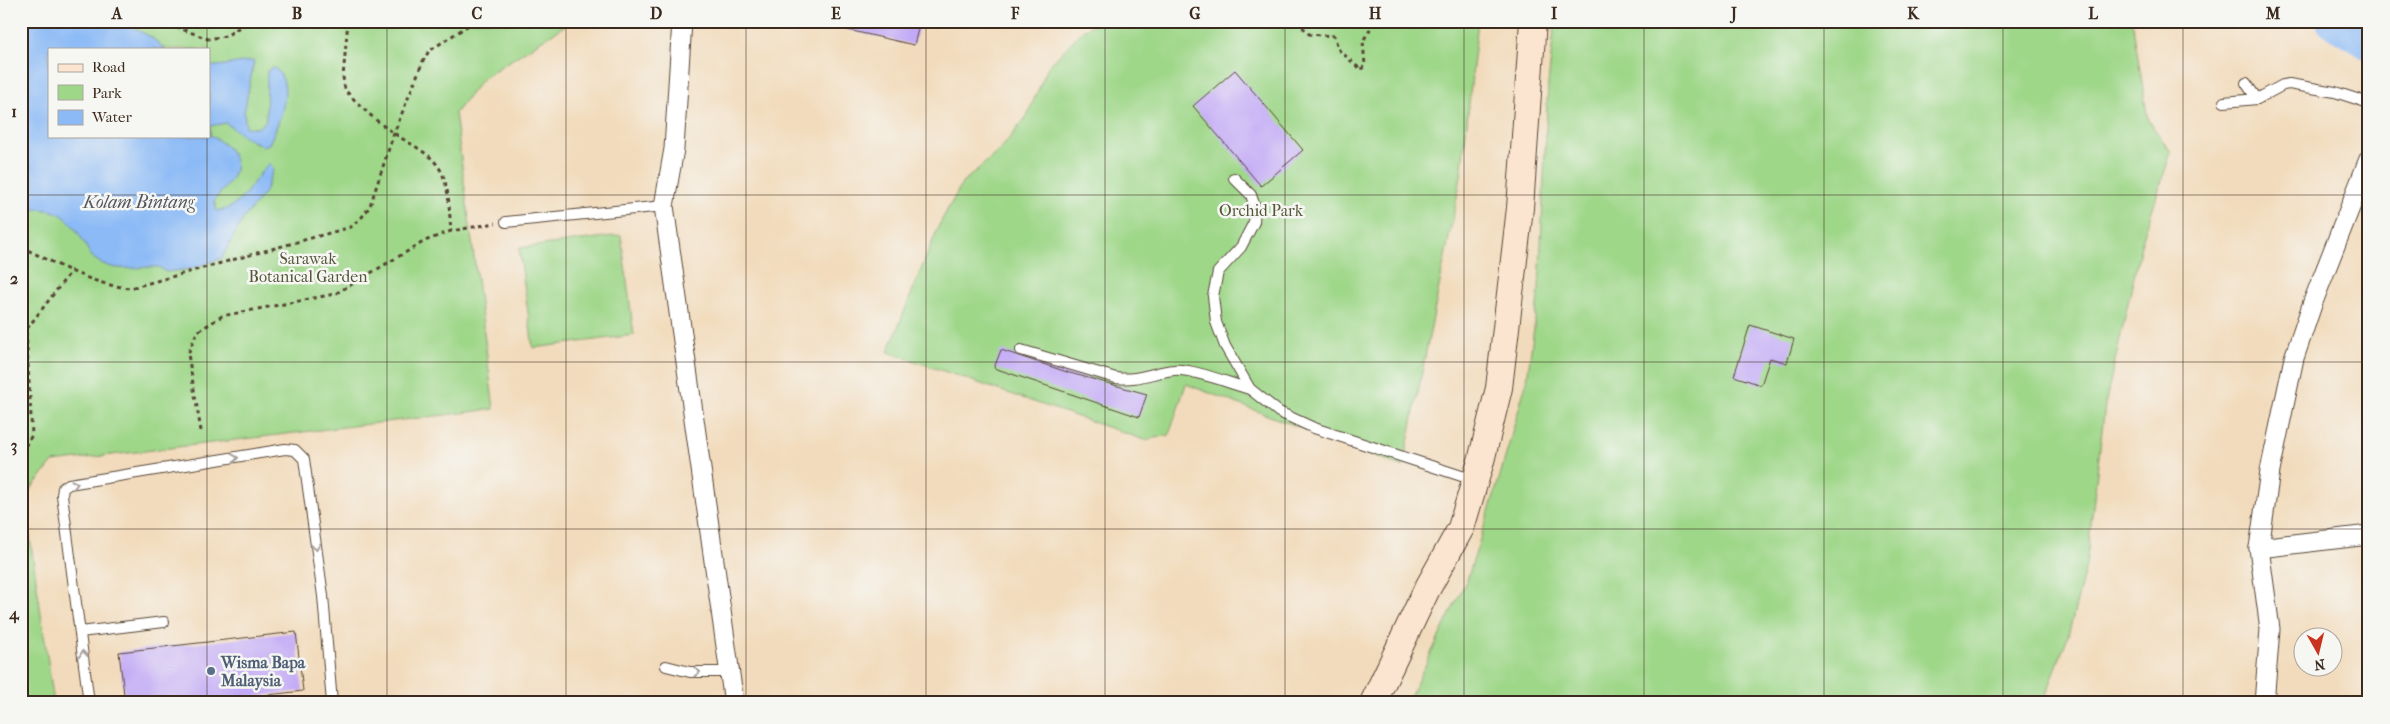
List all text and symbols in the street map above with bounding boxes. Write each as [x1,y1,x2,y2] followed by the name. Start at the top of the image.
[111,4,123,23] text: A
[292,4,302,23] text: B
[472,4,483,23] text: C
[650,4,662,23] text: D
[831,4,841,23] text: E
[1010,4,1020,23] text: F
[1189,4,1201,23] text: G
[1369,4,1382,23] text: H
[1551,4,1558,23] text: I
[1729,4,1737,24] text: J
[1907,4,1920,23] text: K
[2088,4,2098,23] text: L
[2265,4,2281,23] text: M
[48,48,210,138] legend
[92,58,126,76] text: Road
[92,84,122,102] text: Park
[11,102,17,121] text: 1
[91,108,132,126] text: Water
[81,192,196,213] water label: Kolam Bintang
[1219,201,1304,220] park label: Orchid Park
[248,249,368,286] park label: Sarawak Botanical Garden
[10,269,18,288] text: 2
[11,436,17,456] text: 3
[231,453,239,463] one-way arrow
[70,479,79,490] one-way arrow
[310,543,321,551] one-way arrow
[8,604,20,624] text: 4
[2292,626,2342,676] north arrow
[78,650,89,658] one-way arrow
[220,653,306,691] place label: Wisma Bapa Malaysia
[2313,655,2326,674] text: N
[205,665,217,677] marker: Wisma Bapa Malaysia
[693,666,701,677] one-way arrow

